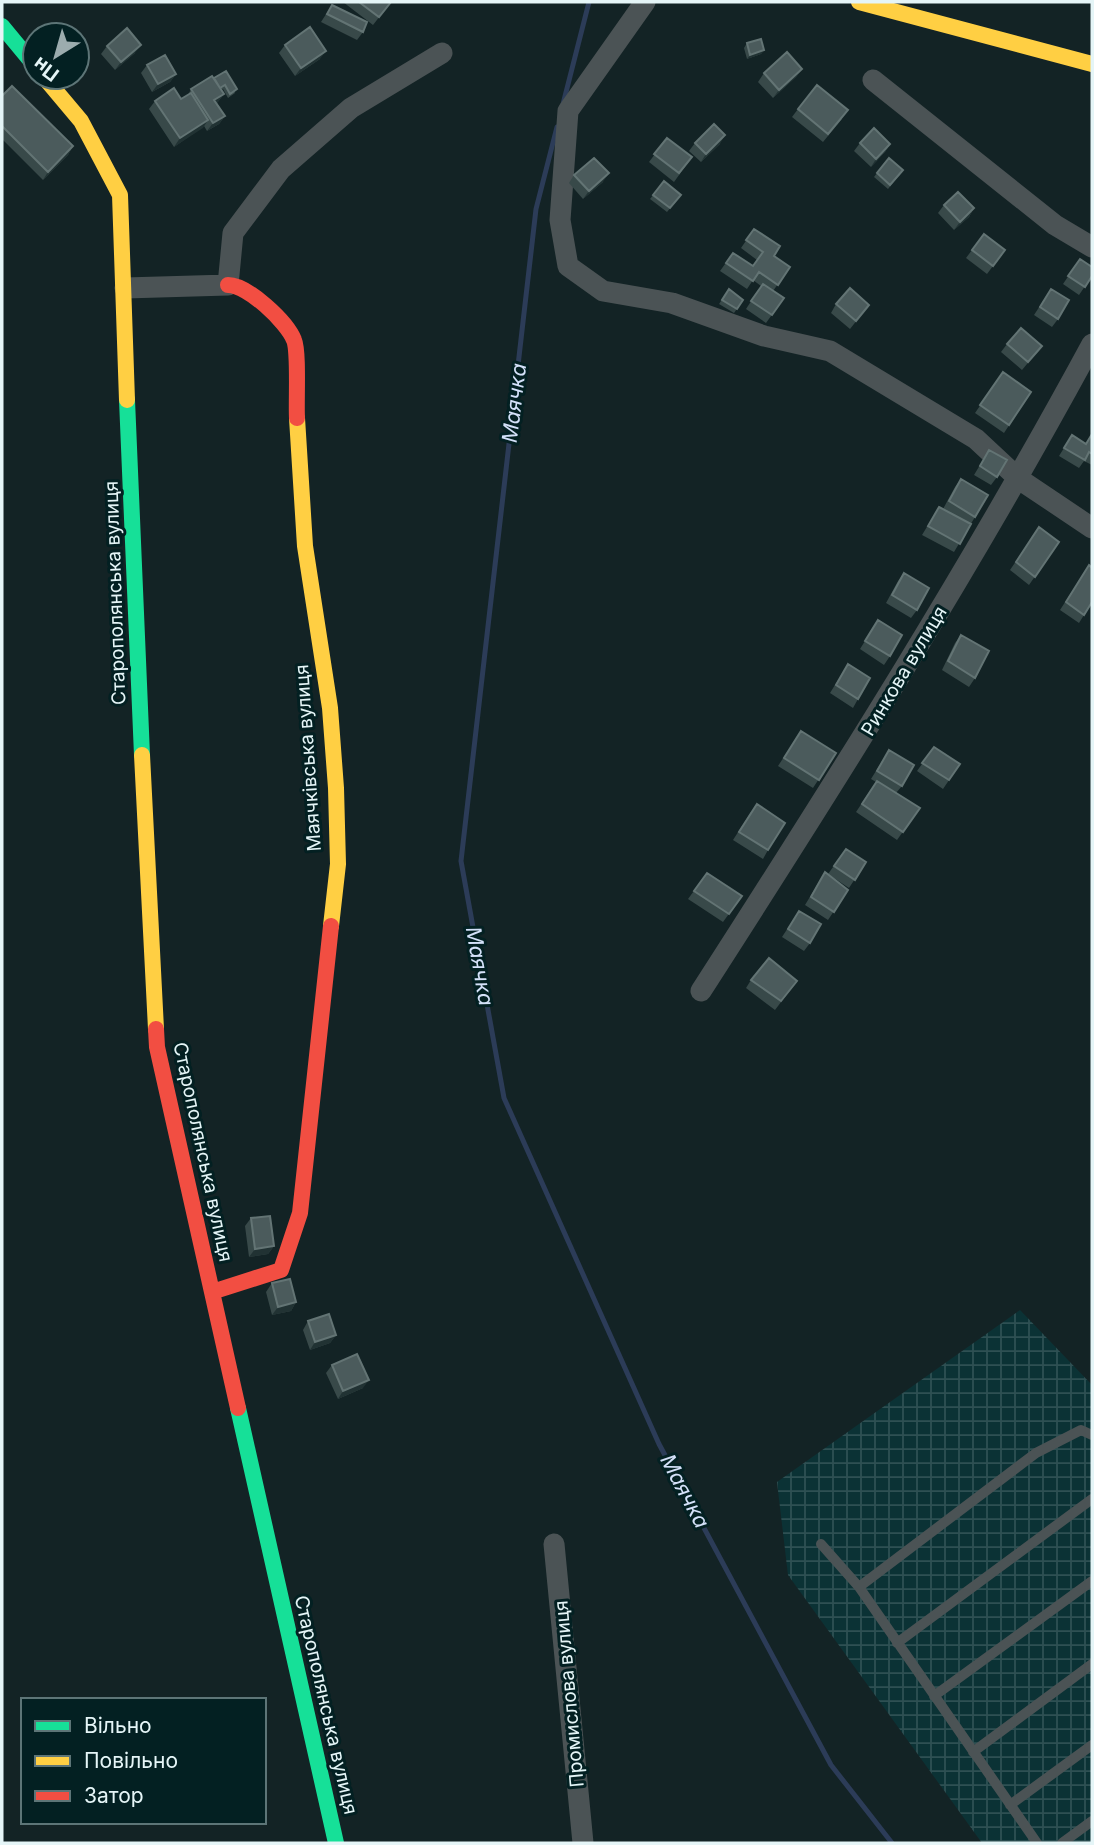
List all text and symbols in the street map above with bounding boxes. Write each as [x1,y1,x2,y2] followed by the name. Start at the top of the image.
[21,21,91,91] north arrow
[29,52,63,86] text: Пн
[497,362,531,444] water label: Маячка
[100,481,130,705] street label: Старополянська вулиця
[856,602,952,740] street label: Ринкова вулиця
[290,664,326,852] street label: Маячківська вулиця
[461,924,499,1008] water label: Маячка
[168,1040,238,1264] street label: Старополянська вулиця
[655,1450,715,1532] water label: Маячка
[290,1593,362,1817] street label: Старополянська вулиця
[549,1600,589,1788] street label: Промислова вулиця
[21,1698,266,1824] legend
[84,1713,152,1738] text: Вільно
[84,1748,178,1773] text: Повільно
[84,1783,144,1808] text: Затор

